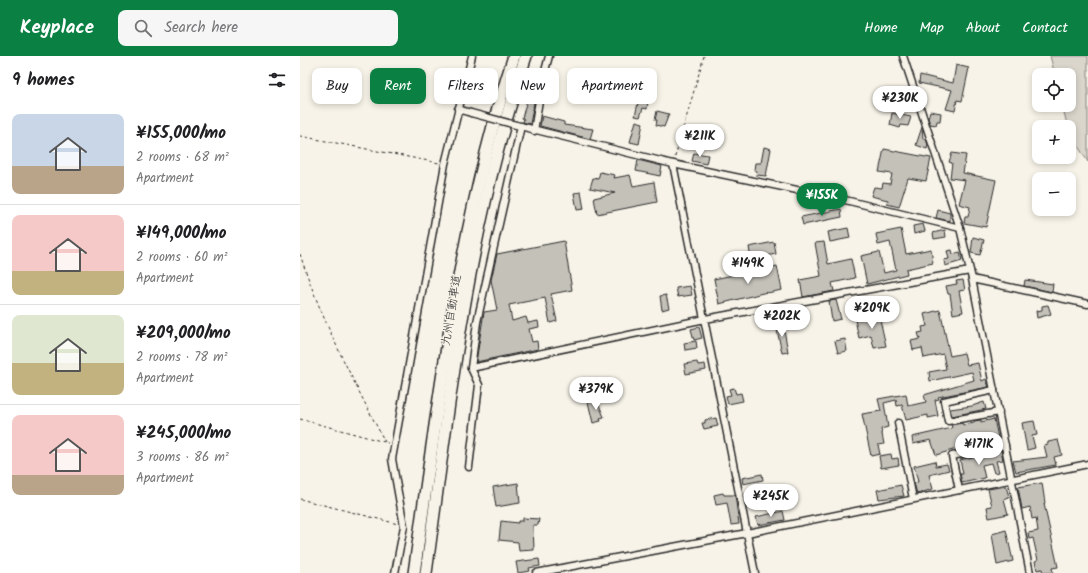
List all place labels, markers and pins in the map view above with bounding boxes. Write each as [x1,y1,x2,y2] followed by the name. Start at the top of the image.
[872,86,928,120] pin: ¥230K
[672,124,728,158] pin: ¥211K
[794,183,850,217] pin: ¥155K
[720,251,776,285] pin: ¥149K
[844,296,900,330] pin: ¥209K
[754,304,810,338] pin: ¥202K
[568,377,624,411] pin: ¥379K
[951,432,1007,466] pin: ¥171K
[743,484,799,518] pin: ¥245K

